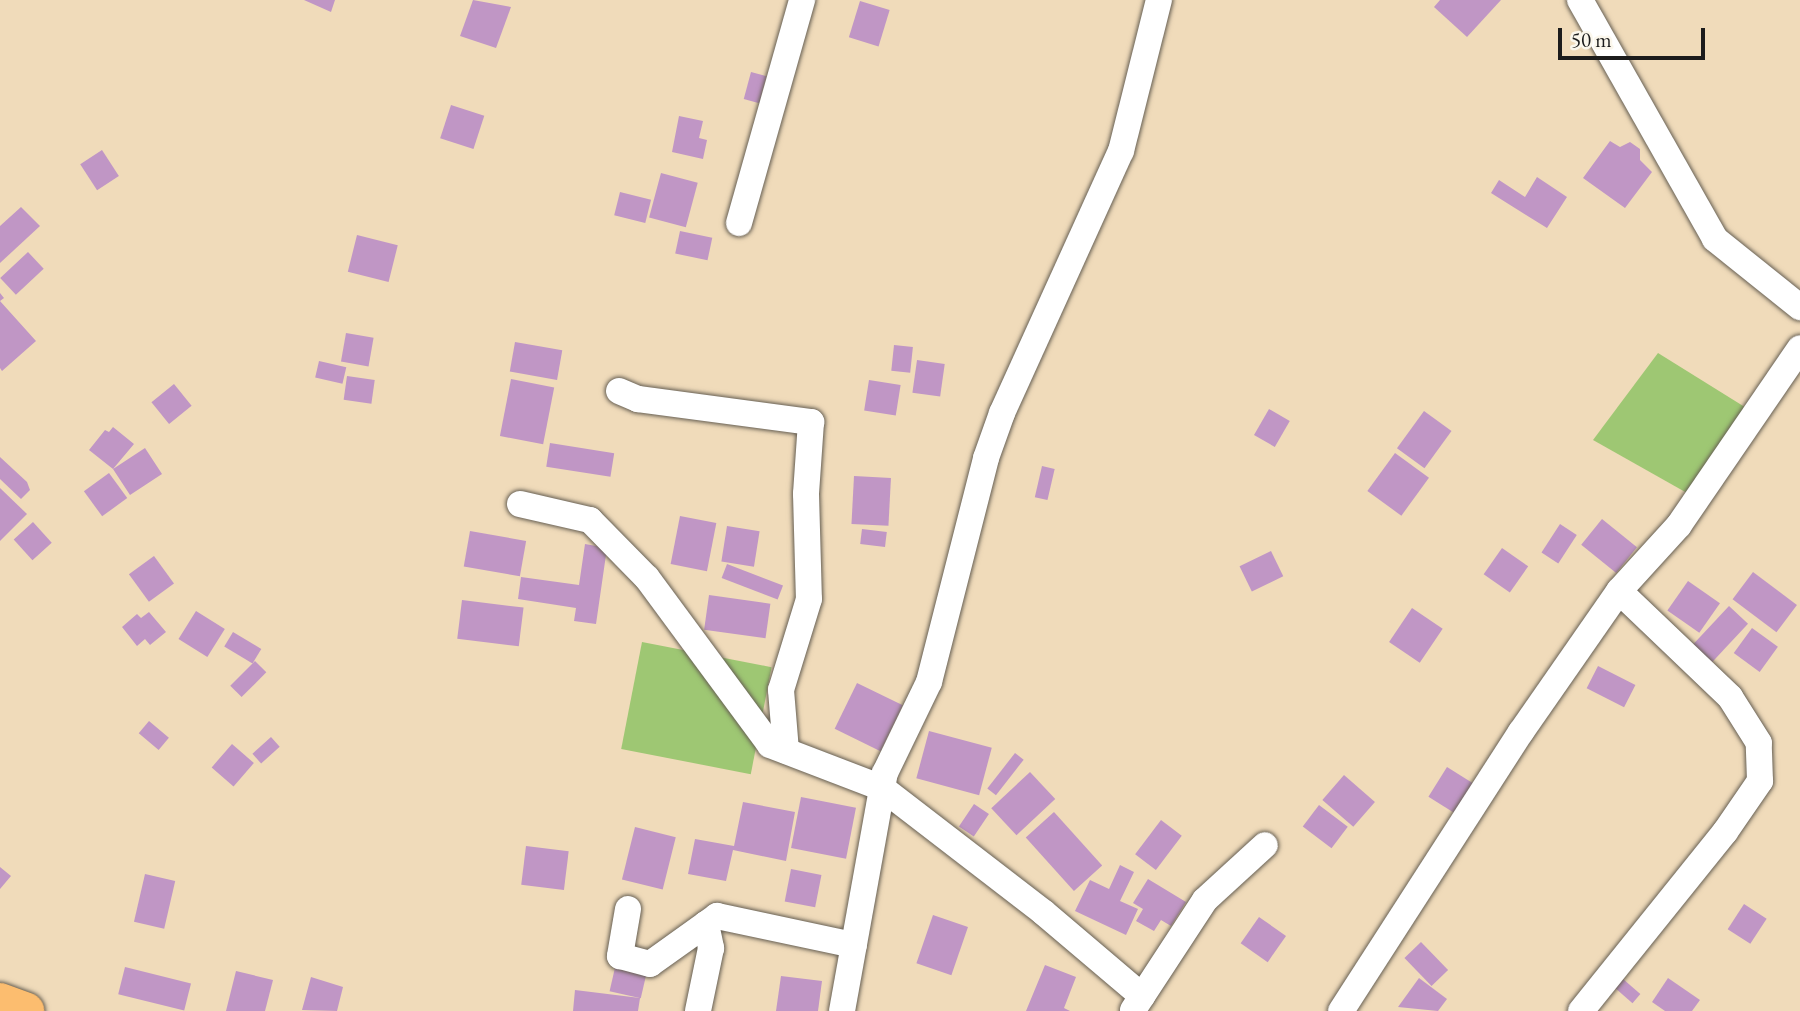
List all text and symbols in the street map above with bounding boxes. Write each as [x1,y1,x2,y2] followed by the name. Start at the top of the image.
[1562,14,1709,58] scale bar
[1571,26,1612,53] text: 50 m

